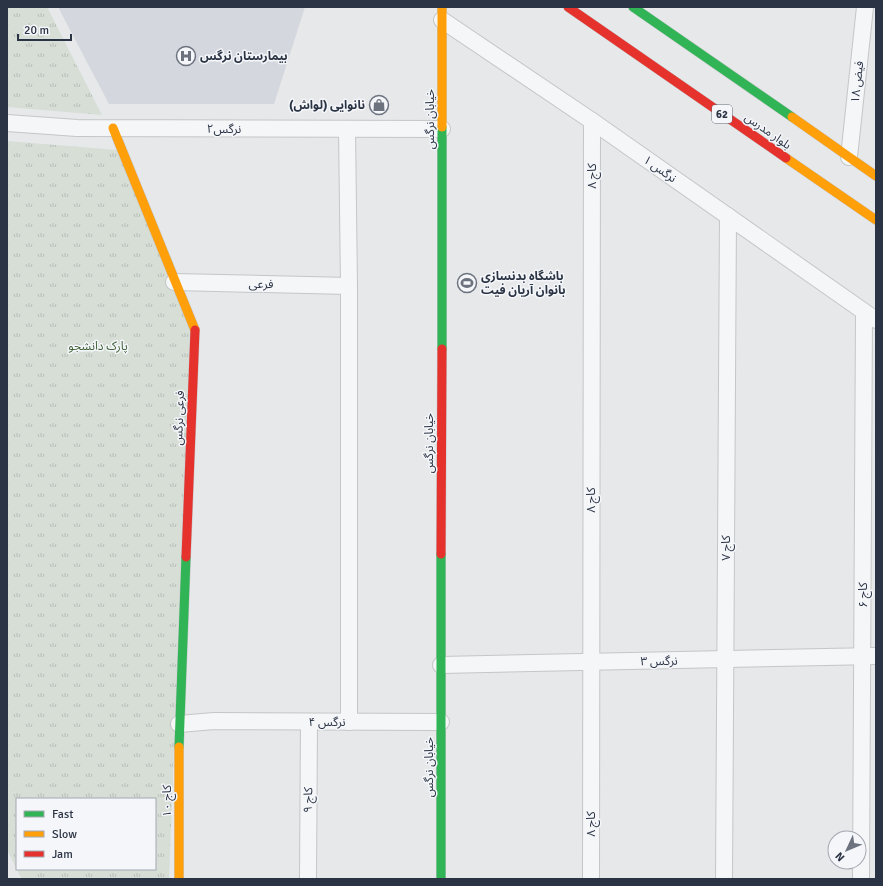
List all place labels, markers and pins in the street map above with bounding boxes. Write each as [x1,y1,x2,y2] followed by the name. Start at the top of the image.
[175,45,197,67] hospital icon: بیمارستان نرگس
[200,49,288,64] place label: بیمارستان نرگس
[368,94,390,116] shop icon: نانوایی (لواش)
[289,98,365,113] place label: نانوایی (لواش)
[481,269,566,298] place label: باشگاه بدنسازی بانوان آریان فیت
[456,272,478,294] sports icon: باشگاه بدنسازی بانوان آریان فیت

